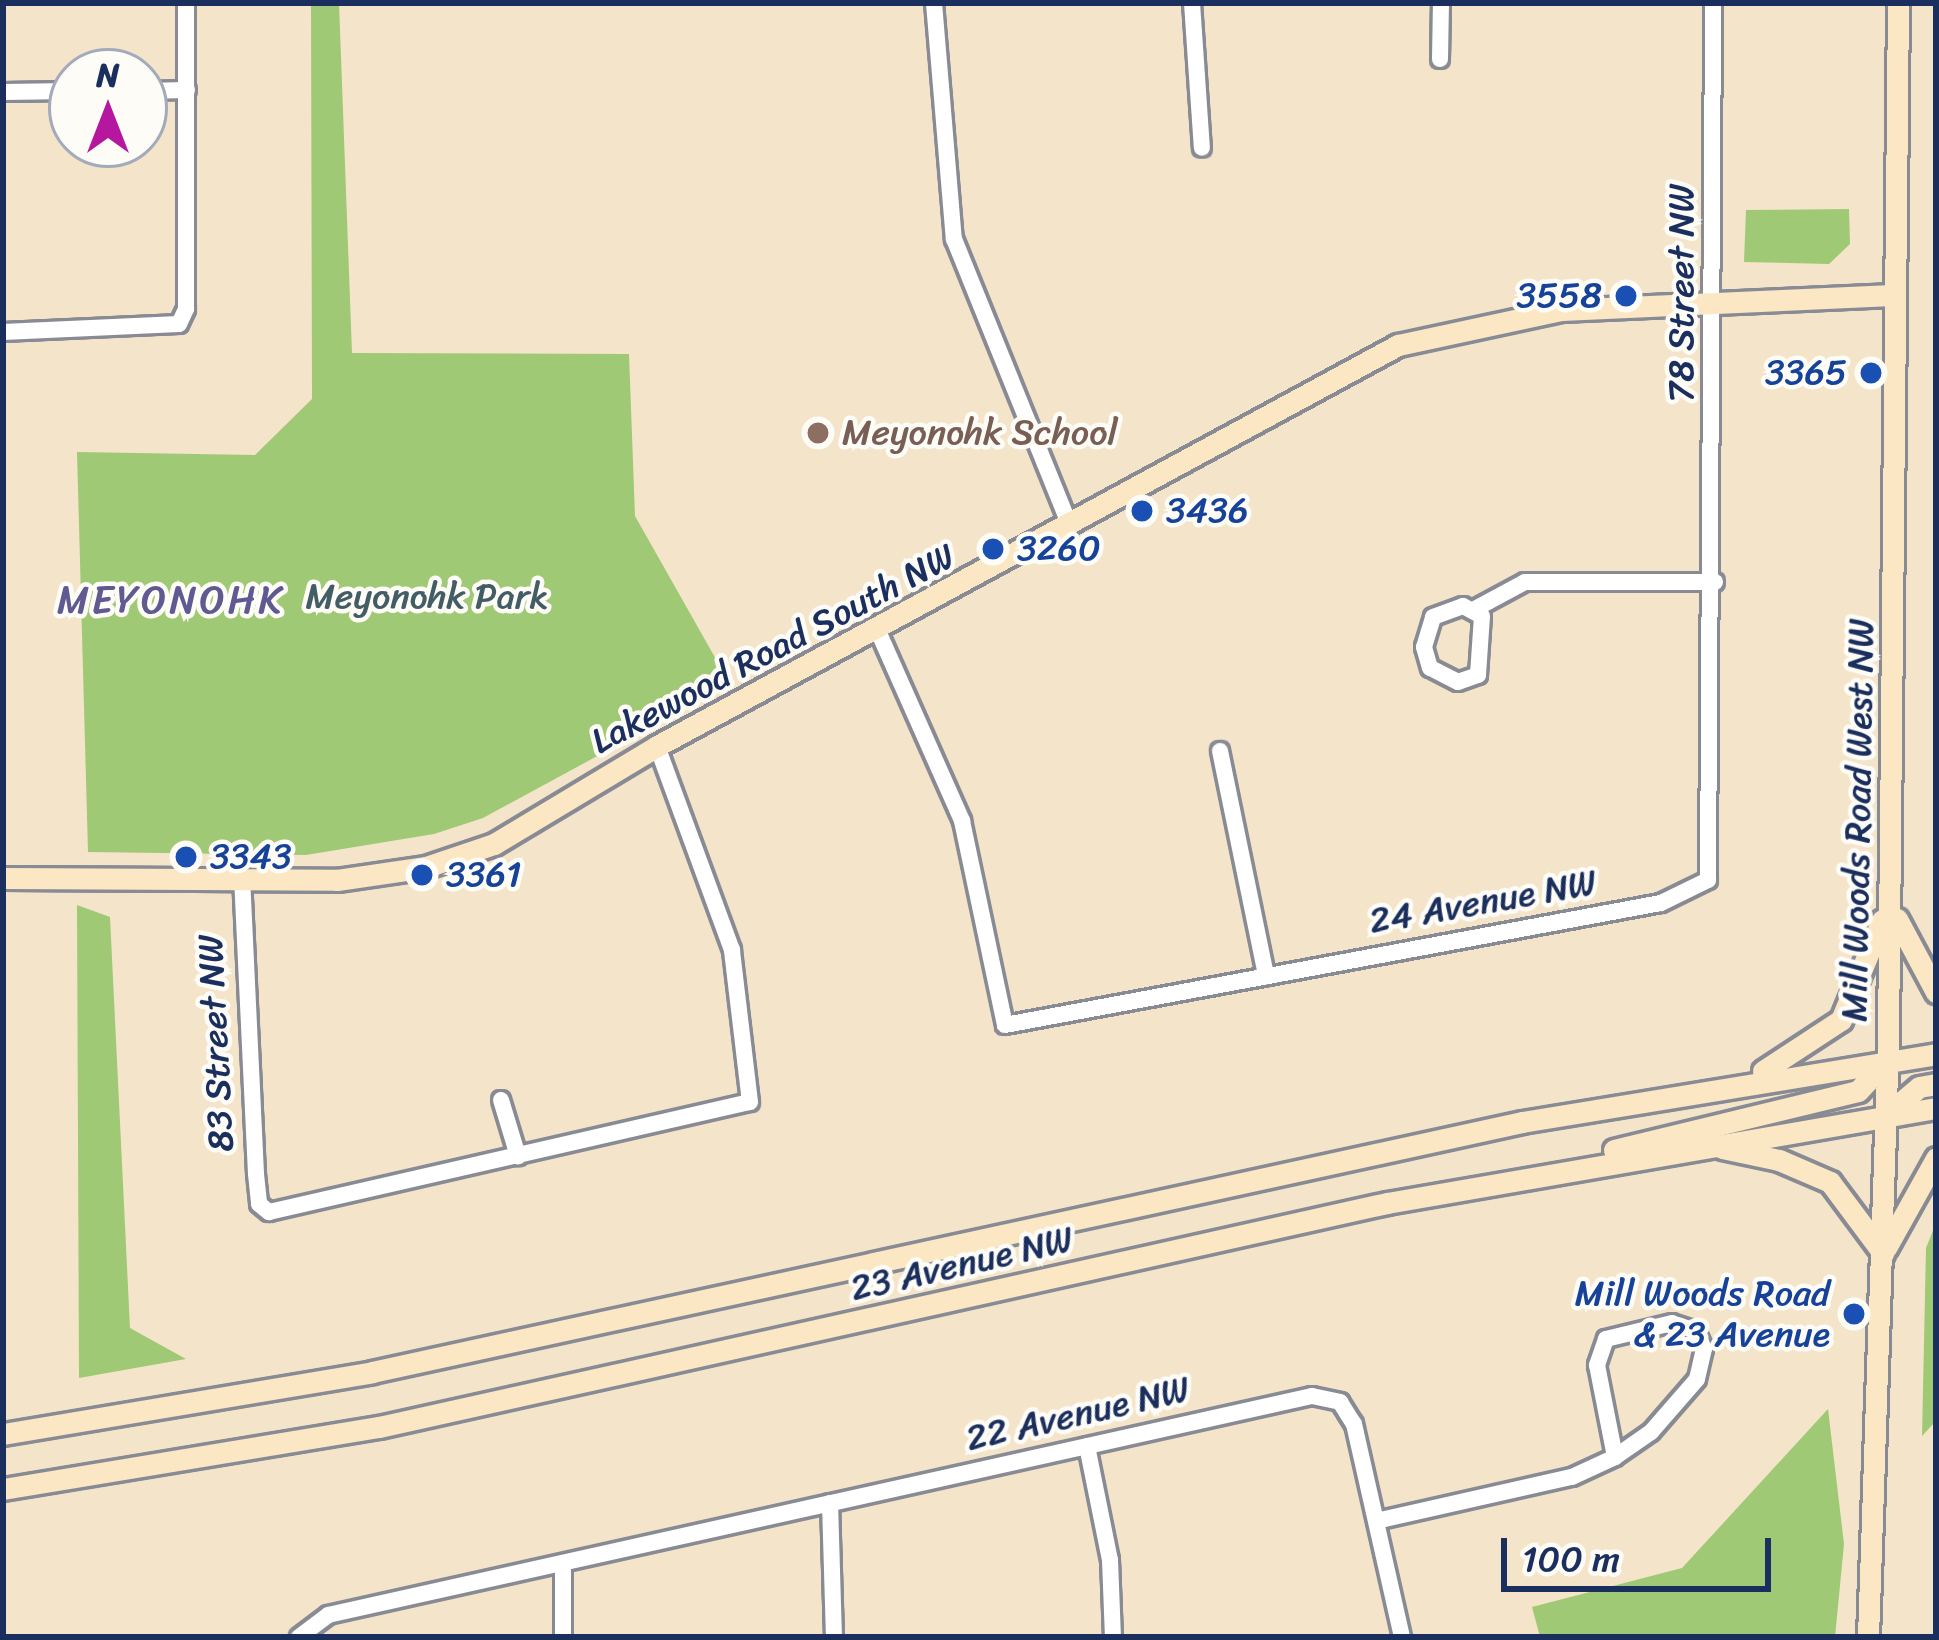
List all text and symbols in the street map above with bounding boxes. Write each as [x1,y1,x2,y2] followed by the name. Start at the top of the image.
[97,46,119,104] text: N
[48,48,168,168] north arrow
[1660,184,1704,402] street label: 78 Street NW
[1517,274,1602,318] place label: 3558
[1613,283,1639,309] marker: 3558
[1765,351,1847,395] place label: 3365
[1858,360,1884,386] marker: 3365
[842,411,1118,455] place label: Meyonohk School
[805,420,831,446] marker: Meyonohk School
[1166,489,1248,533] place label: 3436
[1129,498,1155,524] marker: 3436
[1017,527,1101,571] place label: 3260
[584,535,962,763] street label: Lakewood Road South NW
[980,536,1006,562] marker: 3260
[305,575,549,619] park label: Meyonohk Park
[57,577,285,623] district label: MEYONOHK
[1833,617,1883,1023] street label: Mill Woods Road West NW
[210,835,292,879] place label: 3343
[173,844,199,870] marker: 3343
[446,853,521,897] place label: 3361
[1366,861,1600,943] street label: 24 Avenue NW
[409,862,435,888] marker: 3361
[189,933,243,1153] street label: 83 Street NW
[846,1217,1078,1311] street label: 23 Avenue NW
[1574,1271,1830,1356] place label: Mill Woods Road & 23 Avenue
[1841,1301,1867,1327] marker: Mill Woods Road & 23 Avenue
[962,1367,1194,1461] street label: 22 Avenue NW
[1507,1514,1777,1588] scale bar
[1522,1527,1620,1591] text: 100 m

